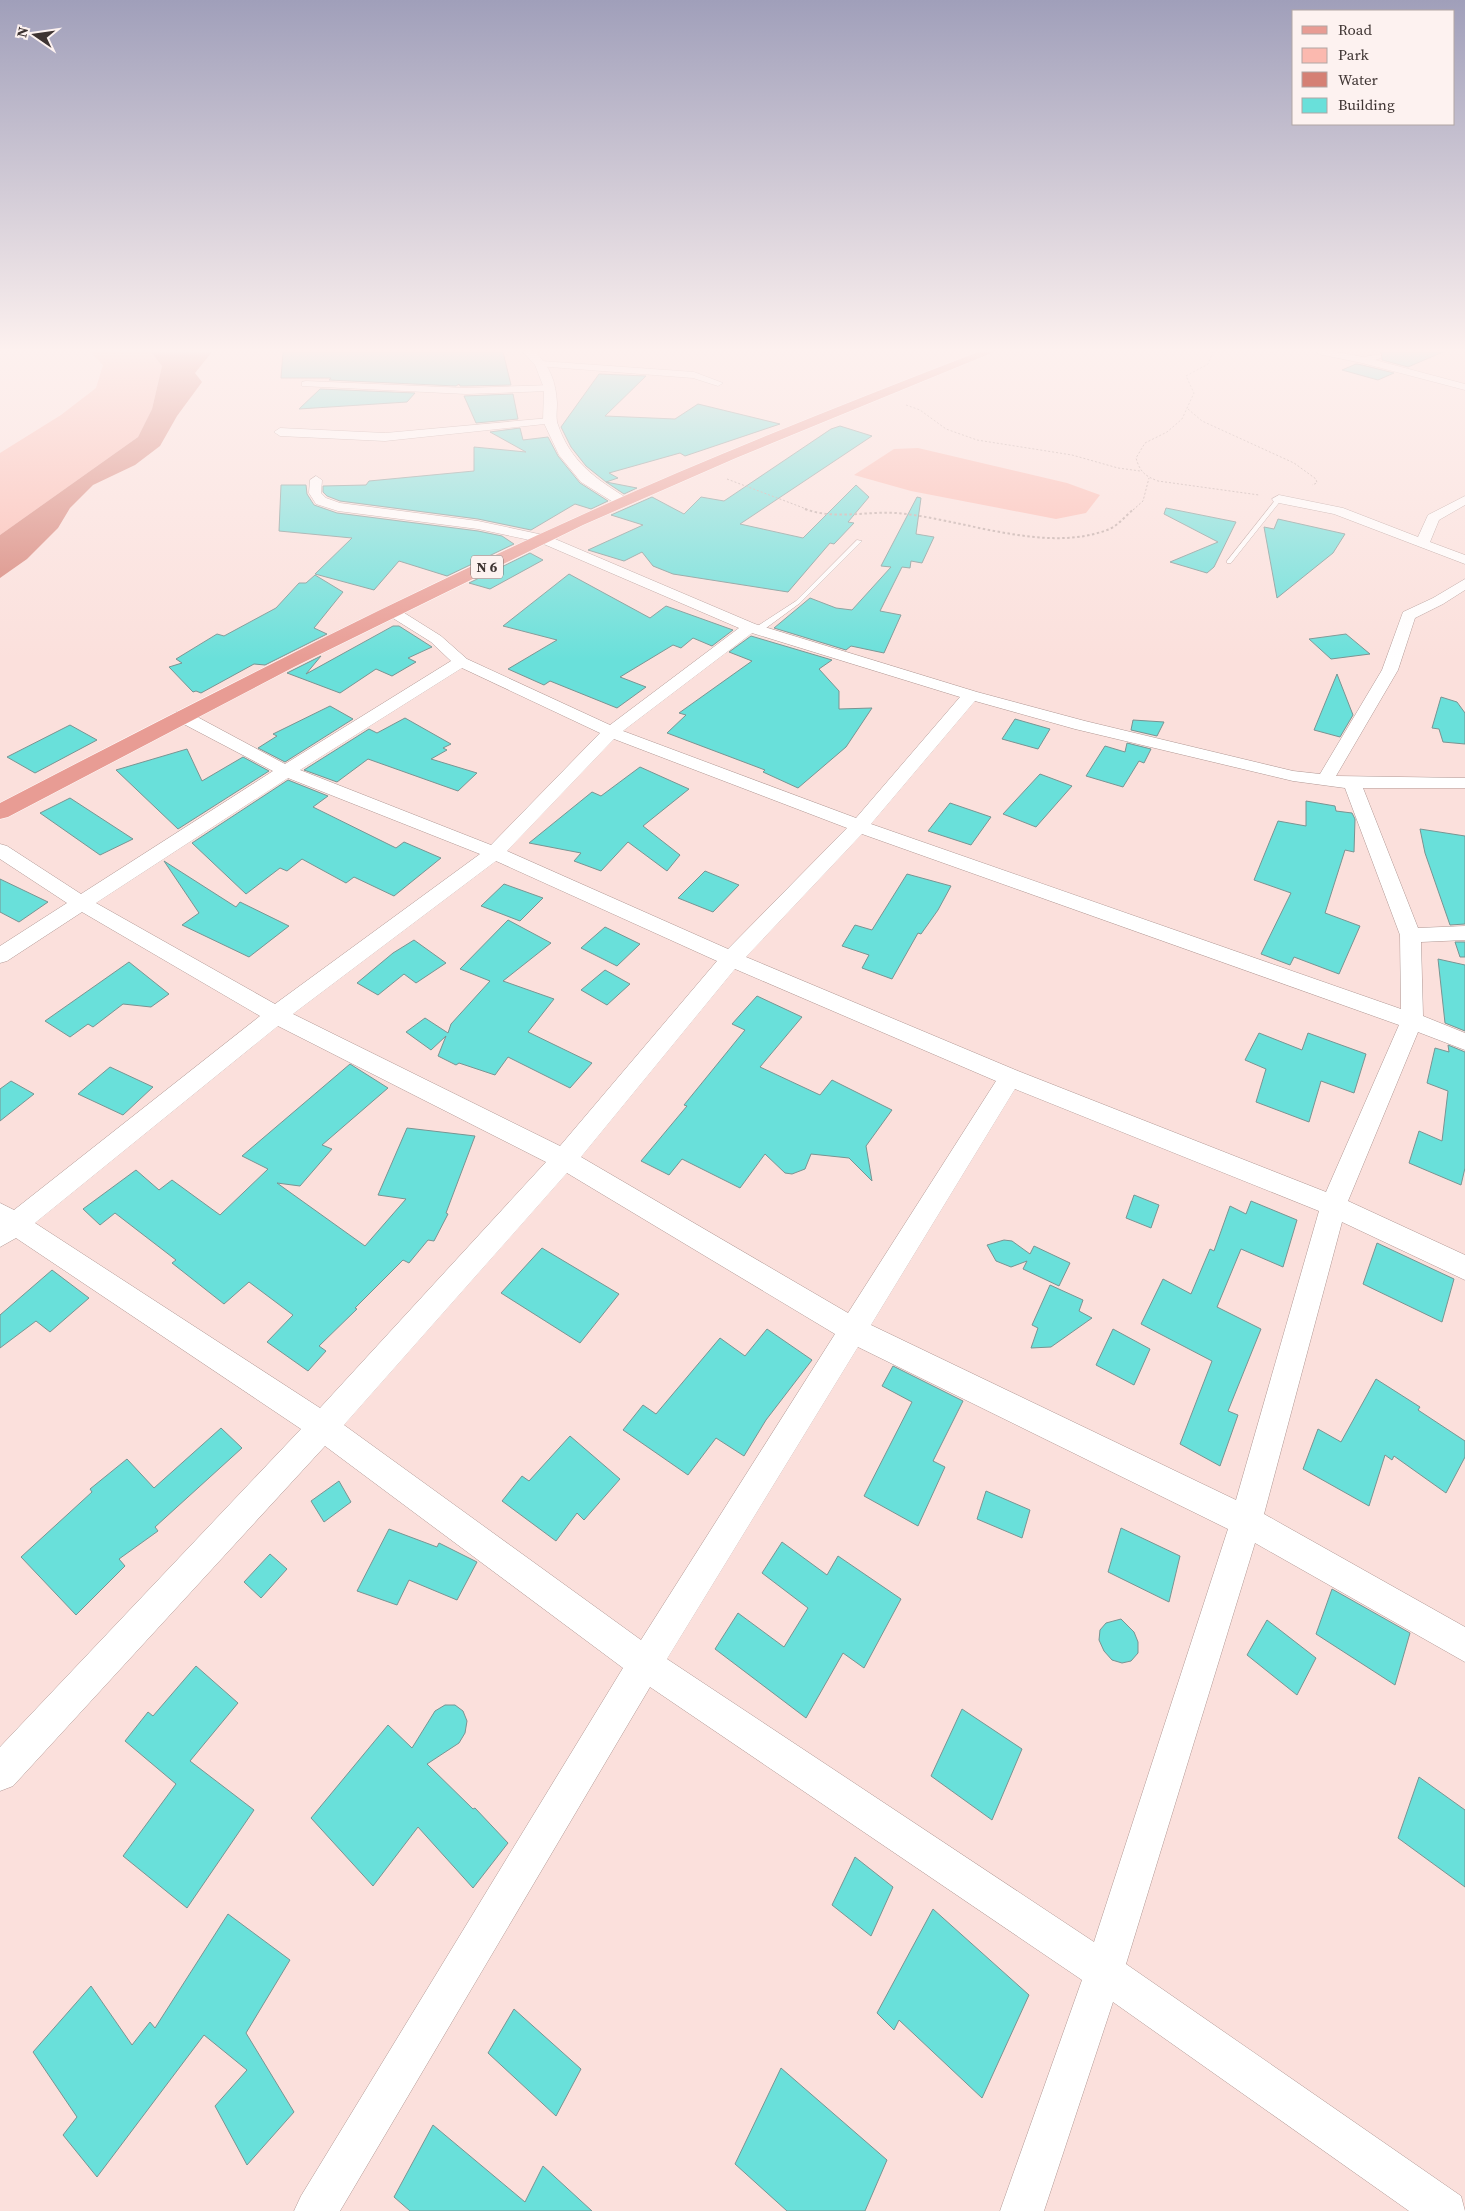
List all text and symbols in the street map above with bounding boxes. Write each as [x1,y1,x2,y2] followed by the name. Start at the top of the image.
[10,10,60,60] north arrow
[1292,10,1455,125] legend
[1338,19,1372,40] text: Road
[11,25,33,39] text: N
[1338,44,1370,65] text: Park
[1338,69,1379,90] text: Water
[1338,94,1395,115] text: Building
[471,556,503,578] road number: N 6

